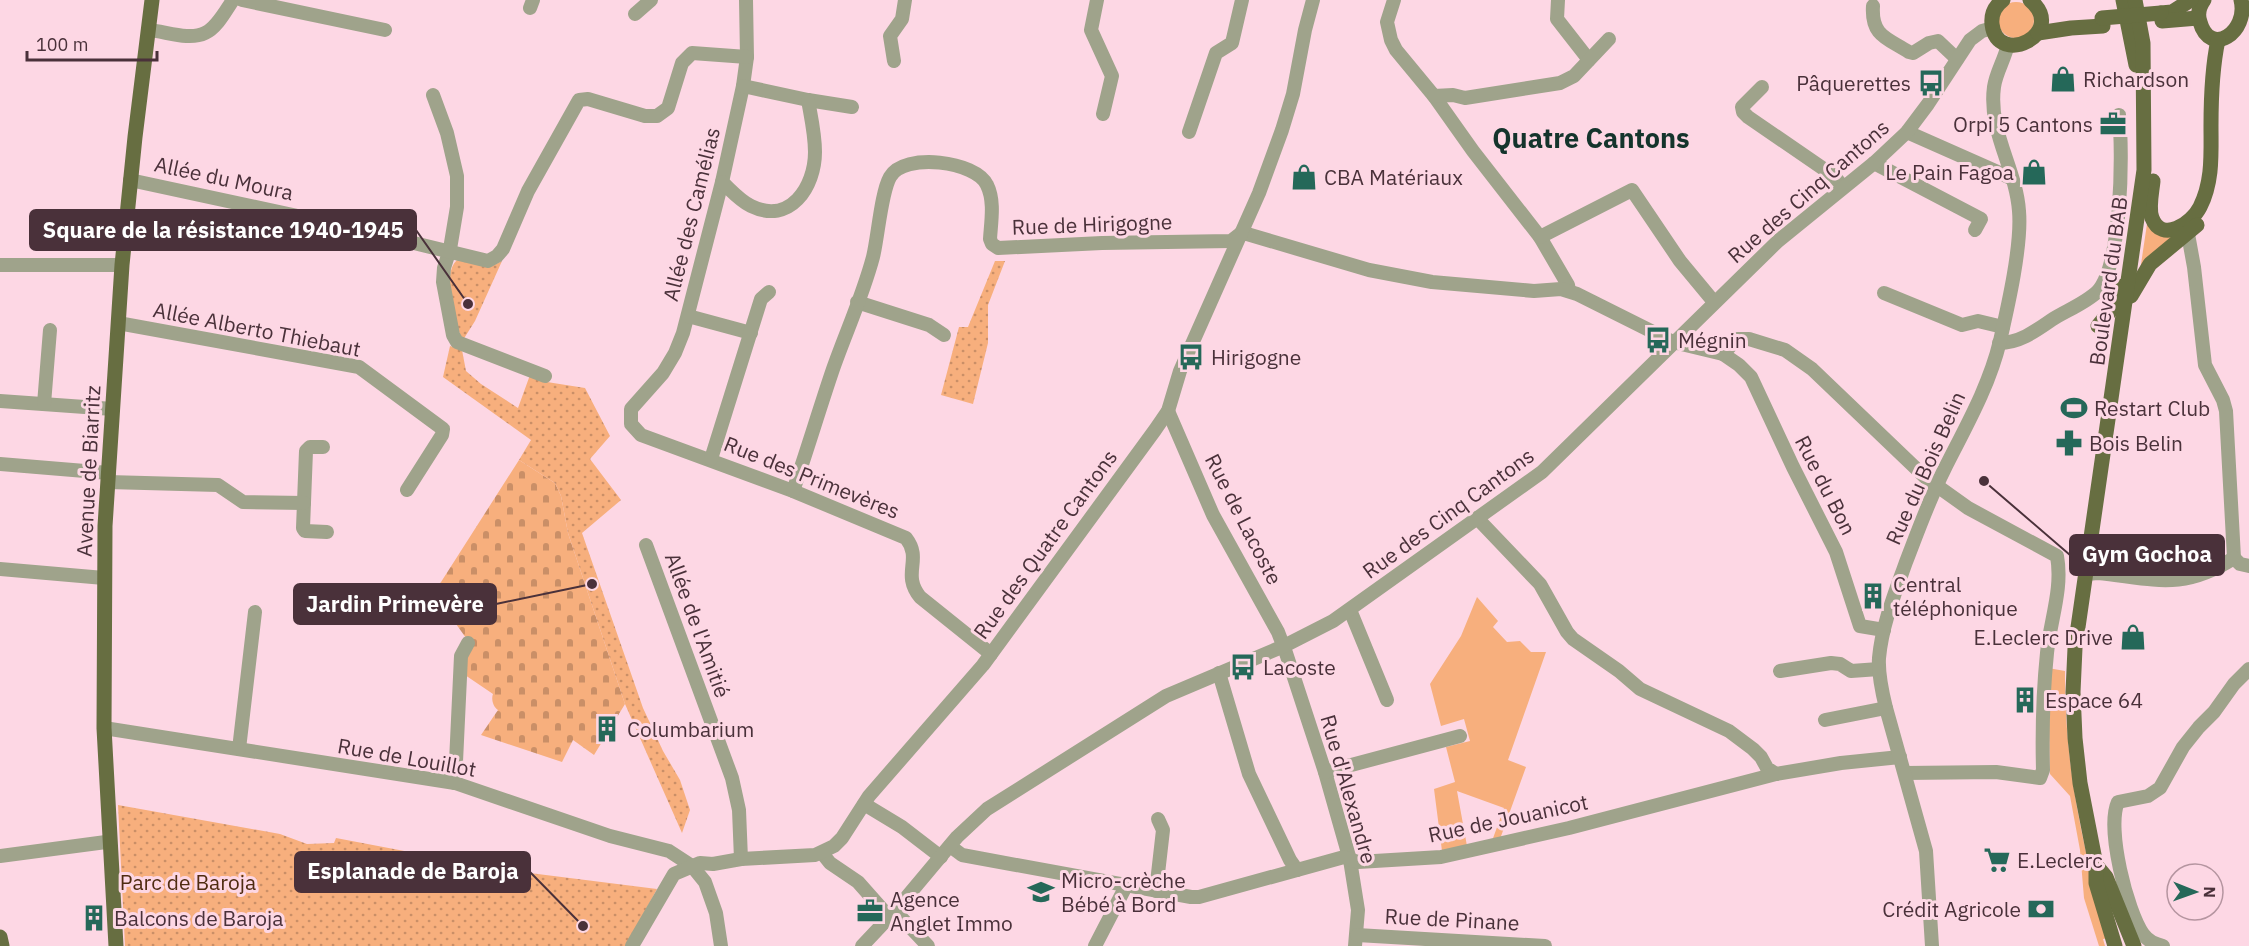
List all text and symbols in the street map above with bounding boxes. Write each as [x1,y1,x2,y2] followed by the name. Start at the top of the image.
[27,24,158,62] scale bar
[36,33,88,56] text: 100 m
[2048,64,2078,94] shop icon: Richardson
[2083,65,2189,93] place label: Richardson
[1916,68,1946,98] bus stop icon: Pâquerettes
[1796,69,1911,97] place label: Pâquerettes
[2098,109,2128,139] office icon: Orpi 5 Cantons
[1953,110,2093,138] place label: Orpi 5 Cantons
[1721,113,1895,269] street label: Rue des Cinq Cantons
[1492,120,1690,155] district label: Quatre Cantons
[656,124,726,304] street label: Allée des Camélias
[152,150,296,206] street label: Allée du Moura
[2019,157,2049,187] shop icon: Le Pain Fagoa
[1885,158,2014,186] place label: Le Pain Fagoa
[1289,162,1319,192] shop icon: CBA Matériaux
[1324,163,1463,191] place label: CBA Matériaux
[2082,195,2134,367] street label: Boulevard du BAB
[1011,207,1173,241] street label: Rue de Hirigogne
[30,210,416,250] callout: Square de la résistance 1940-1945
[42,215,404,244] text: Square de la résistance 1940-1945
[151,295,363,363] street label: Allée Alberto Thiebaut
[1643,325,1673,355] bus stop icon: Mégnin
[1678,326,1747,354] place label: Mégnin
[1176,342,1206,372] bus stop icon: Hirigogne
[1211,343,1301,371] place label: Hirigogne
[70,384,106,557] street label: Avenue de Biarritz
[1879,387,1971,549] street label: Rue du Bois Belin
[2059,393,2089,423] sports icon: Restart Club
[2094,394,2210,422] place label: Restart Club
[2054,428,2084,458] pharmacy icon: Bois Belin
[720,429,904,525] street label: Rue des Primevères
[2089,429,2183,457] place label: Bois Belin
[1789,430,1863,540] street label: Rue du Bon
[1357,441,1539,585] street label: Rue des Cinq Cantons
[967,444,1123,644] street label: Rue des Quatre Cantons
[1199,449,1289,589] street label: Rue de Lacoste
[2070,535,2224,575] callout: Gym Gochoa
[2082,539,2212,568] text: Gym Gochoa
[659,549,737,701] street label: Allée de l'Amitié
[1893,570,2018,622] place label: Central téléphonique
[1858,581,1888,611] building icon: Central téléphonique
[294,584,496,624] callout: Jardin Primevère
[306,589,484,618] text: Jardin Primevère
[2118,622,2148,652] shop icon: E.Leclerc Drive
[1974,623,2113,651] place label: E.Leclerc Drive
[1228,652,1258,682] bus stop icon: Lacoste
[1263,653,1336,681] place label: Lacoste
[2010,685,2040,715] building icon: Espace 64
[2045,686,2143,714] place label: Espace 64
[1314,711,1384,867] street label: Rue d'Alexandre
[592,714,622,744] building icon: Columbarium
[627,715,754,743] place label: Columbarium
[336,731,478,783] street label: Rue de Louillot
[1425,787,1591,849] street label: Rue de Jouanicot
[1982,845,2012,875] supermarket icon: E.Leclerc
[2017,846,2103,874] place label: E.Leclerc
[295,852,530,892] callout: Esplanade de Baroja
[307,856,519,885] text: Esplanade de Baroja
[2165,862,2225,922] north arrow
[1061,866,1186,918] place label: Micro-crèche Bébé à Bord
[120,868,256,896] park label: Parc de Baroja
[1026,877,1056,907] school or university icon: Micro-crèche Bébé à Bord
[890,885,1013,937] place label: Agence Anglet Immo
[2200,886,2220,898] text: N
[2026,894,2056,924] bank icon: Crédit Agricole
[1882,895,2021,923] place label: Crédit Agricole
[855,896,885,926] office icon: Agence Anglet Immo
[1384,901,1520,937] street label: Rue de Pinane
[79,903,109,933] building icon: Balcons de Baroja
[114,904,283,932] place label: Balcons de Baroja

